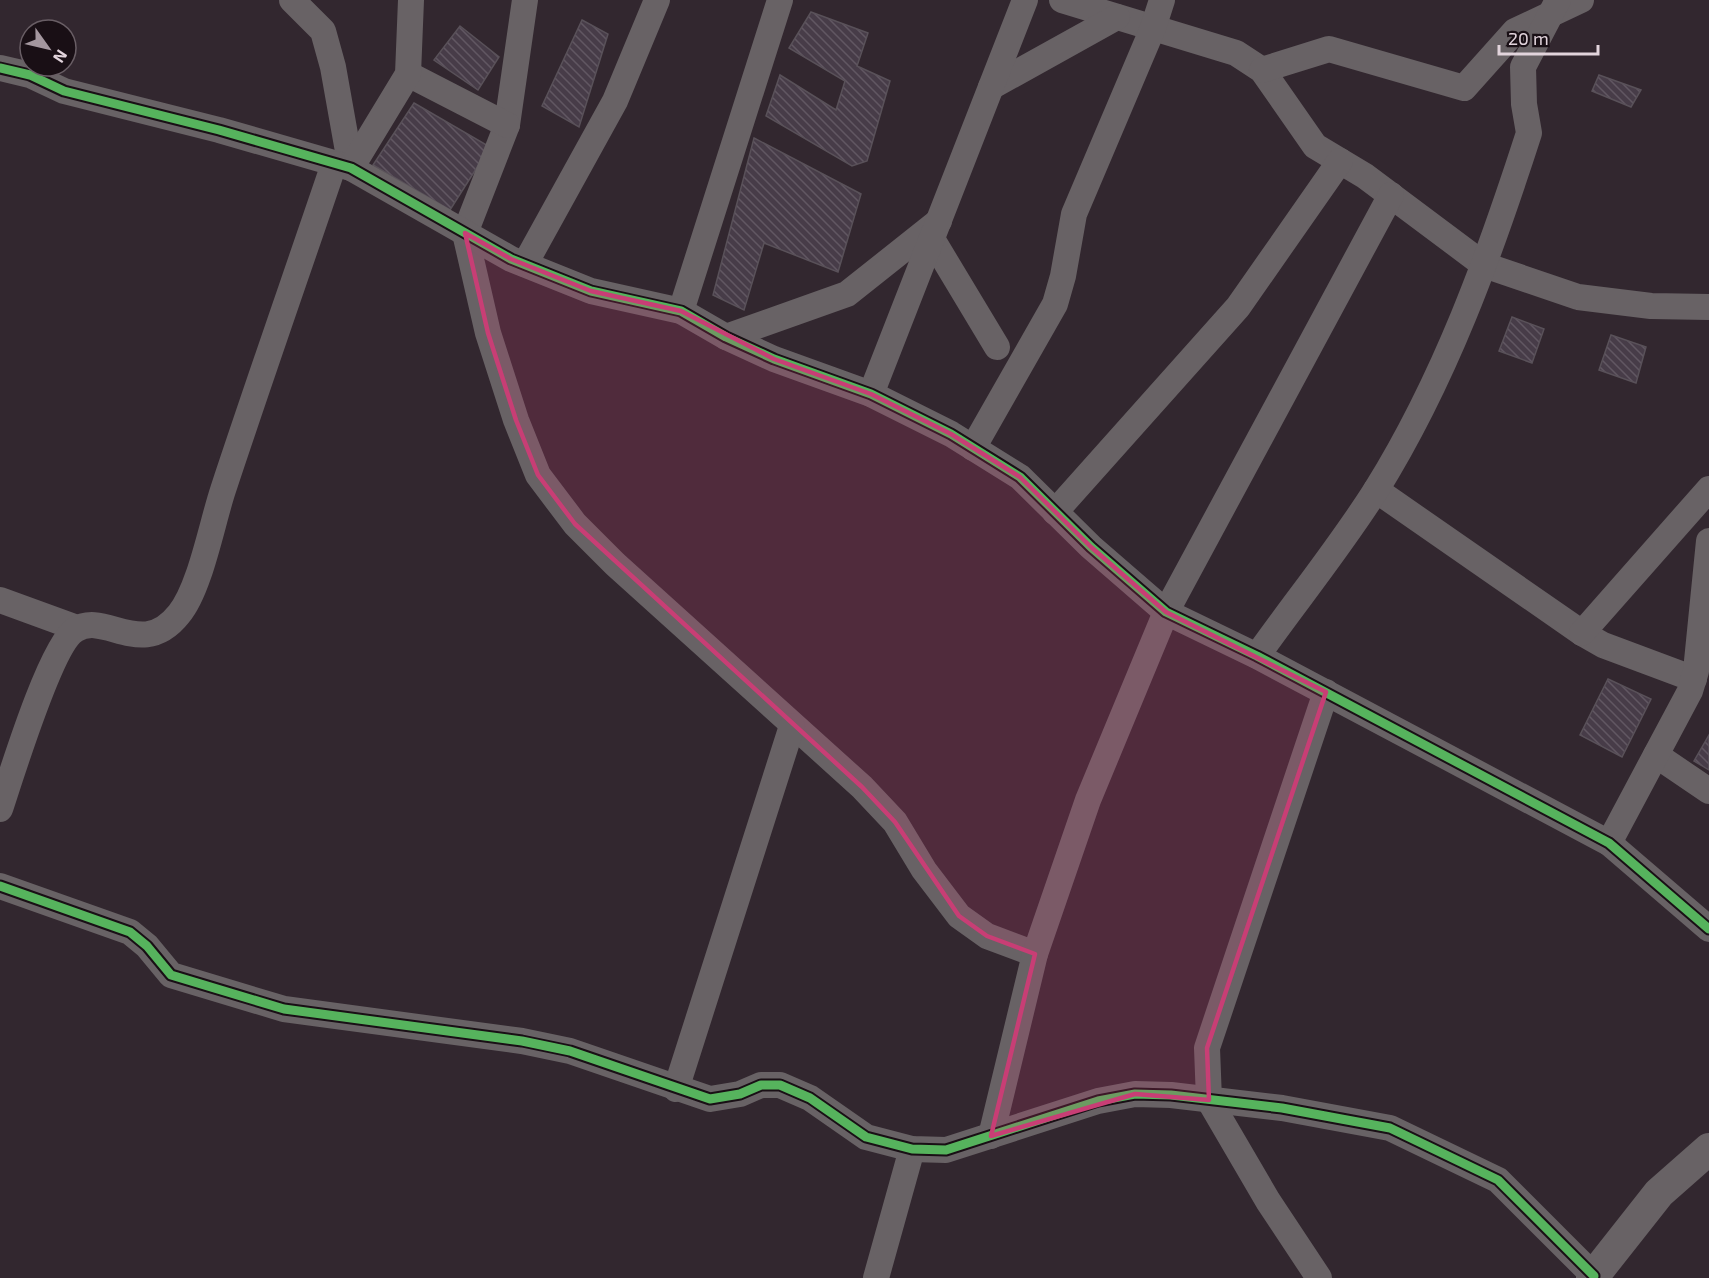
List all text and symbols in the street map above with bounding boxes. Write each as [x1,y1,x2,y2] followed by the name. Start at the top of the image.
[18,18,78,78] north arrow
[1499,18,1598,56] scale bar
[1508,27,1549,49] text: 20 m
[50,47,72,67] text: N

